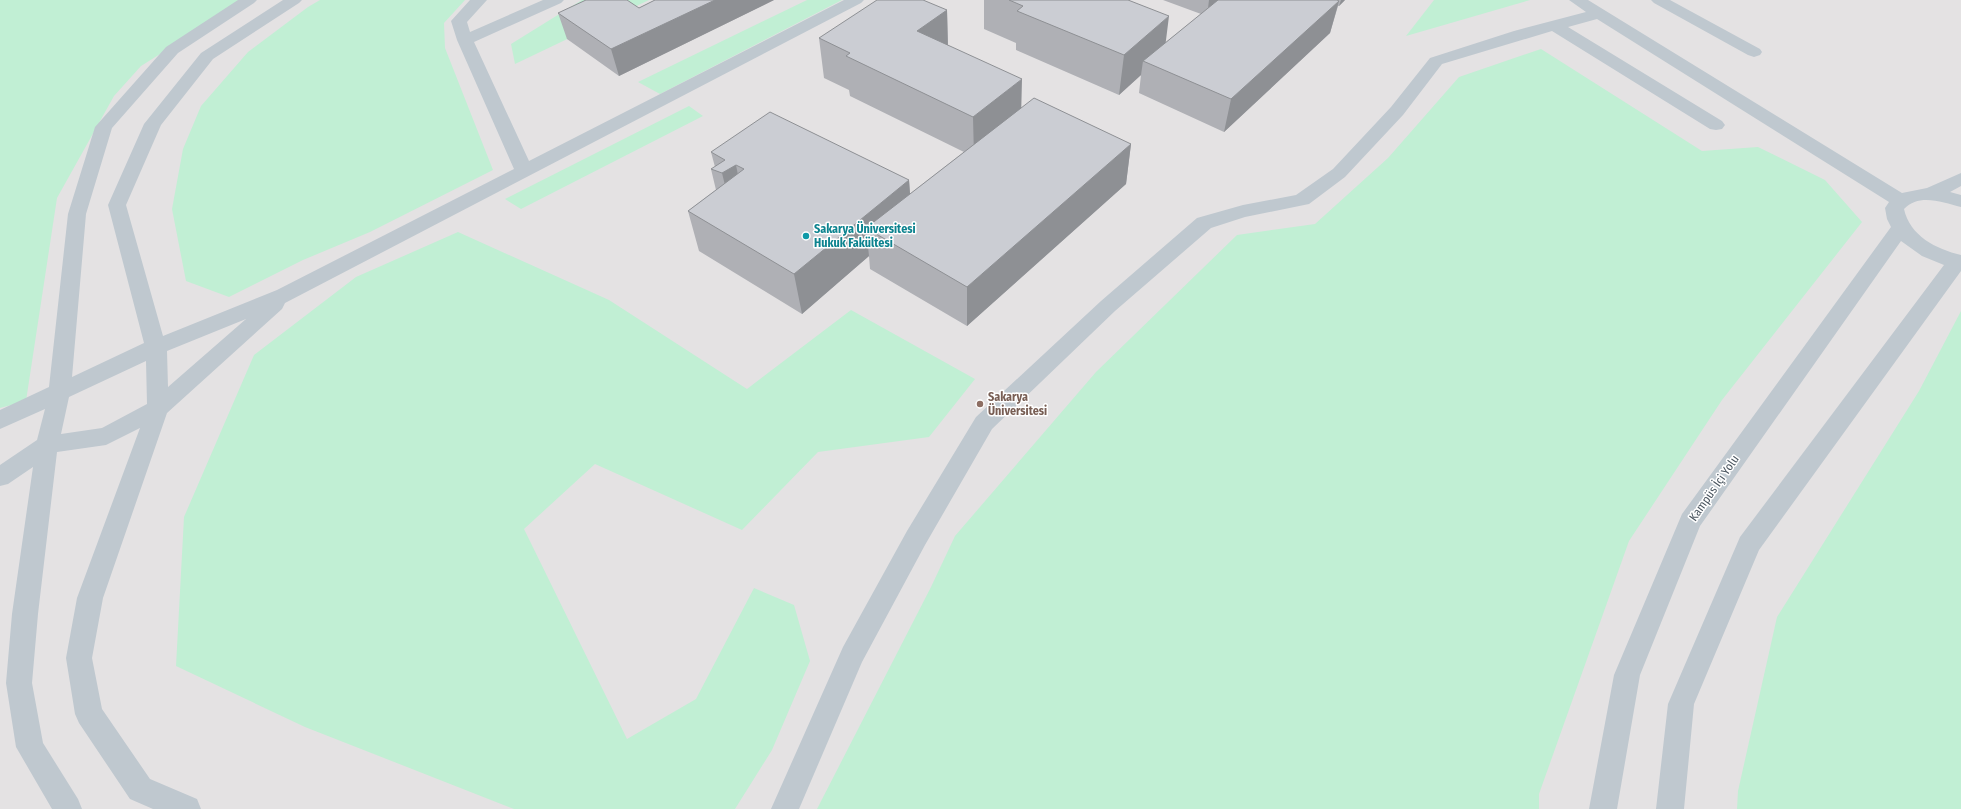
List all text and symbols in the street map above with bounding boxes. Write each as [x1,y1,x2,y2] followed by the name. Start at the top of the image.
[814,221,916,250] place label: Sakarya Üniversitesi Hukuk Fakültesi
[801,231,811,241] marker: Sakarya Üniversitesi Hukuk Fakültesi
[988,390,1047,418] place label: Sakarya Üniversitesi
[975,399,985,409] marker: Sakarya Üniversitesi
[1685,452,1742,524] street label: Kampüs İçi Yolu

